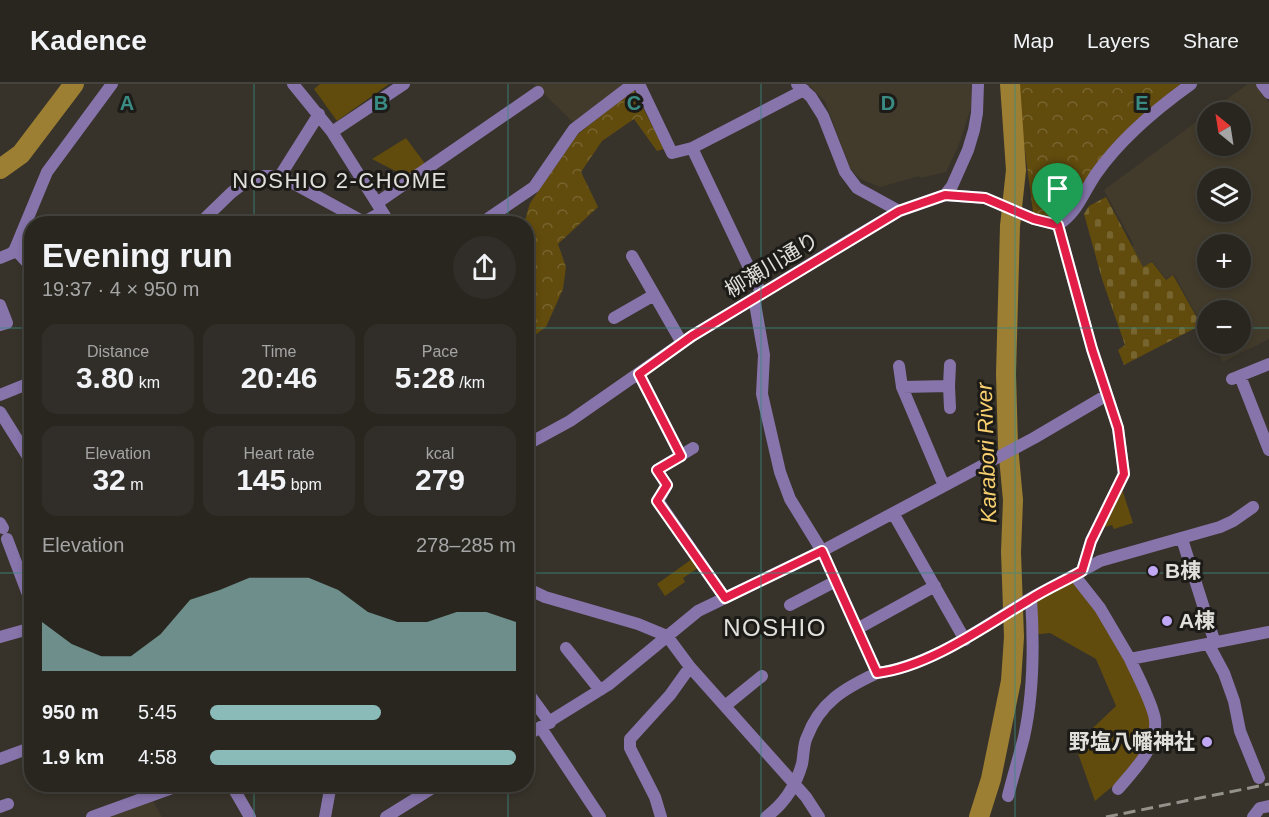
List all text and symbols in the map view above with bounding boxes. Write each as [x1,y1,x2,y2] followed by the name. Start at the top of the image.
[30,25,147,56] text: Kadence
[1013,29,1054,52] text: Map
[1087,29,1150,52] text: Layers
[1183,29,1239,52] text: Share
[120,92,134,114] text: A
[374,92,388,114] text: B
[627,92,641,114] text: C
[881,92,895,114] text: D
[1135,92,1149,114] text: E
[1197,102,1251,156] north arrow
[1197,102,1251,354] map controls
[1032,163,1083,225] pin
[232,168,448,193] district label: NOSHIO 2-CHOME
[1197,168,1251,222] button: layers
[1041,172,1074,205] icon: arrive
[721,228,823,301] street label: 柳瀬川通り
[1197,234,1251,288] button: +
[453,236,516,299] button: share
[42,237,233,274] text: Evening run
[42,278,199,300] text: 19:37 · 4 × 950 m
[1197,300,1251,354] button: −
[87,343,149,360] text: Distance
[262,343,296,360] text: Time
[422,343,458,360] text: Pace
[76,361,134,394] text: 3.80
[241,361,317,394] text: 20:46
[395,361,455,394] text: 5:28
[134,374,160,391] text: km
[455,374,485,391] text: /km
[971,381,1001,524] water label: Karabori River
[85,445,151,462] text: Elevation
[243,445,315,462] text: Heart rate
[426,445,454,462] text: kcal
[92,463,126,496] text: 32
[236,463,286,496] text: 145
[415,463,465,496] text: 279
[126,476,144,493] text: m
[286,476,322,493] text: bpm
[42,534,124,556] text: Elevation
[416,534,516,556] text: 278–285 m
[1165,559,1201,582] place label: B棟
[1146,564,1160,578] marker: B棟
[1179,609,1215,632] place label: A棟
[723,614,827,641] district label: NOSHIO
[1160,614,1174,628] marker: A棟
[42,701,99,723] text: 950 m
[138,701,177,723] text: 5:45
[1069,730,1195,753] place label: 野塩八幡神社
[1200,735,1214,749] marker: 野塩八幡神社
[42,746,104,768] text: 1.9 km
[138,746,177,768] text: 4:58

